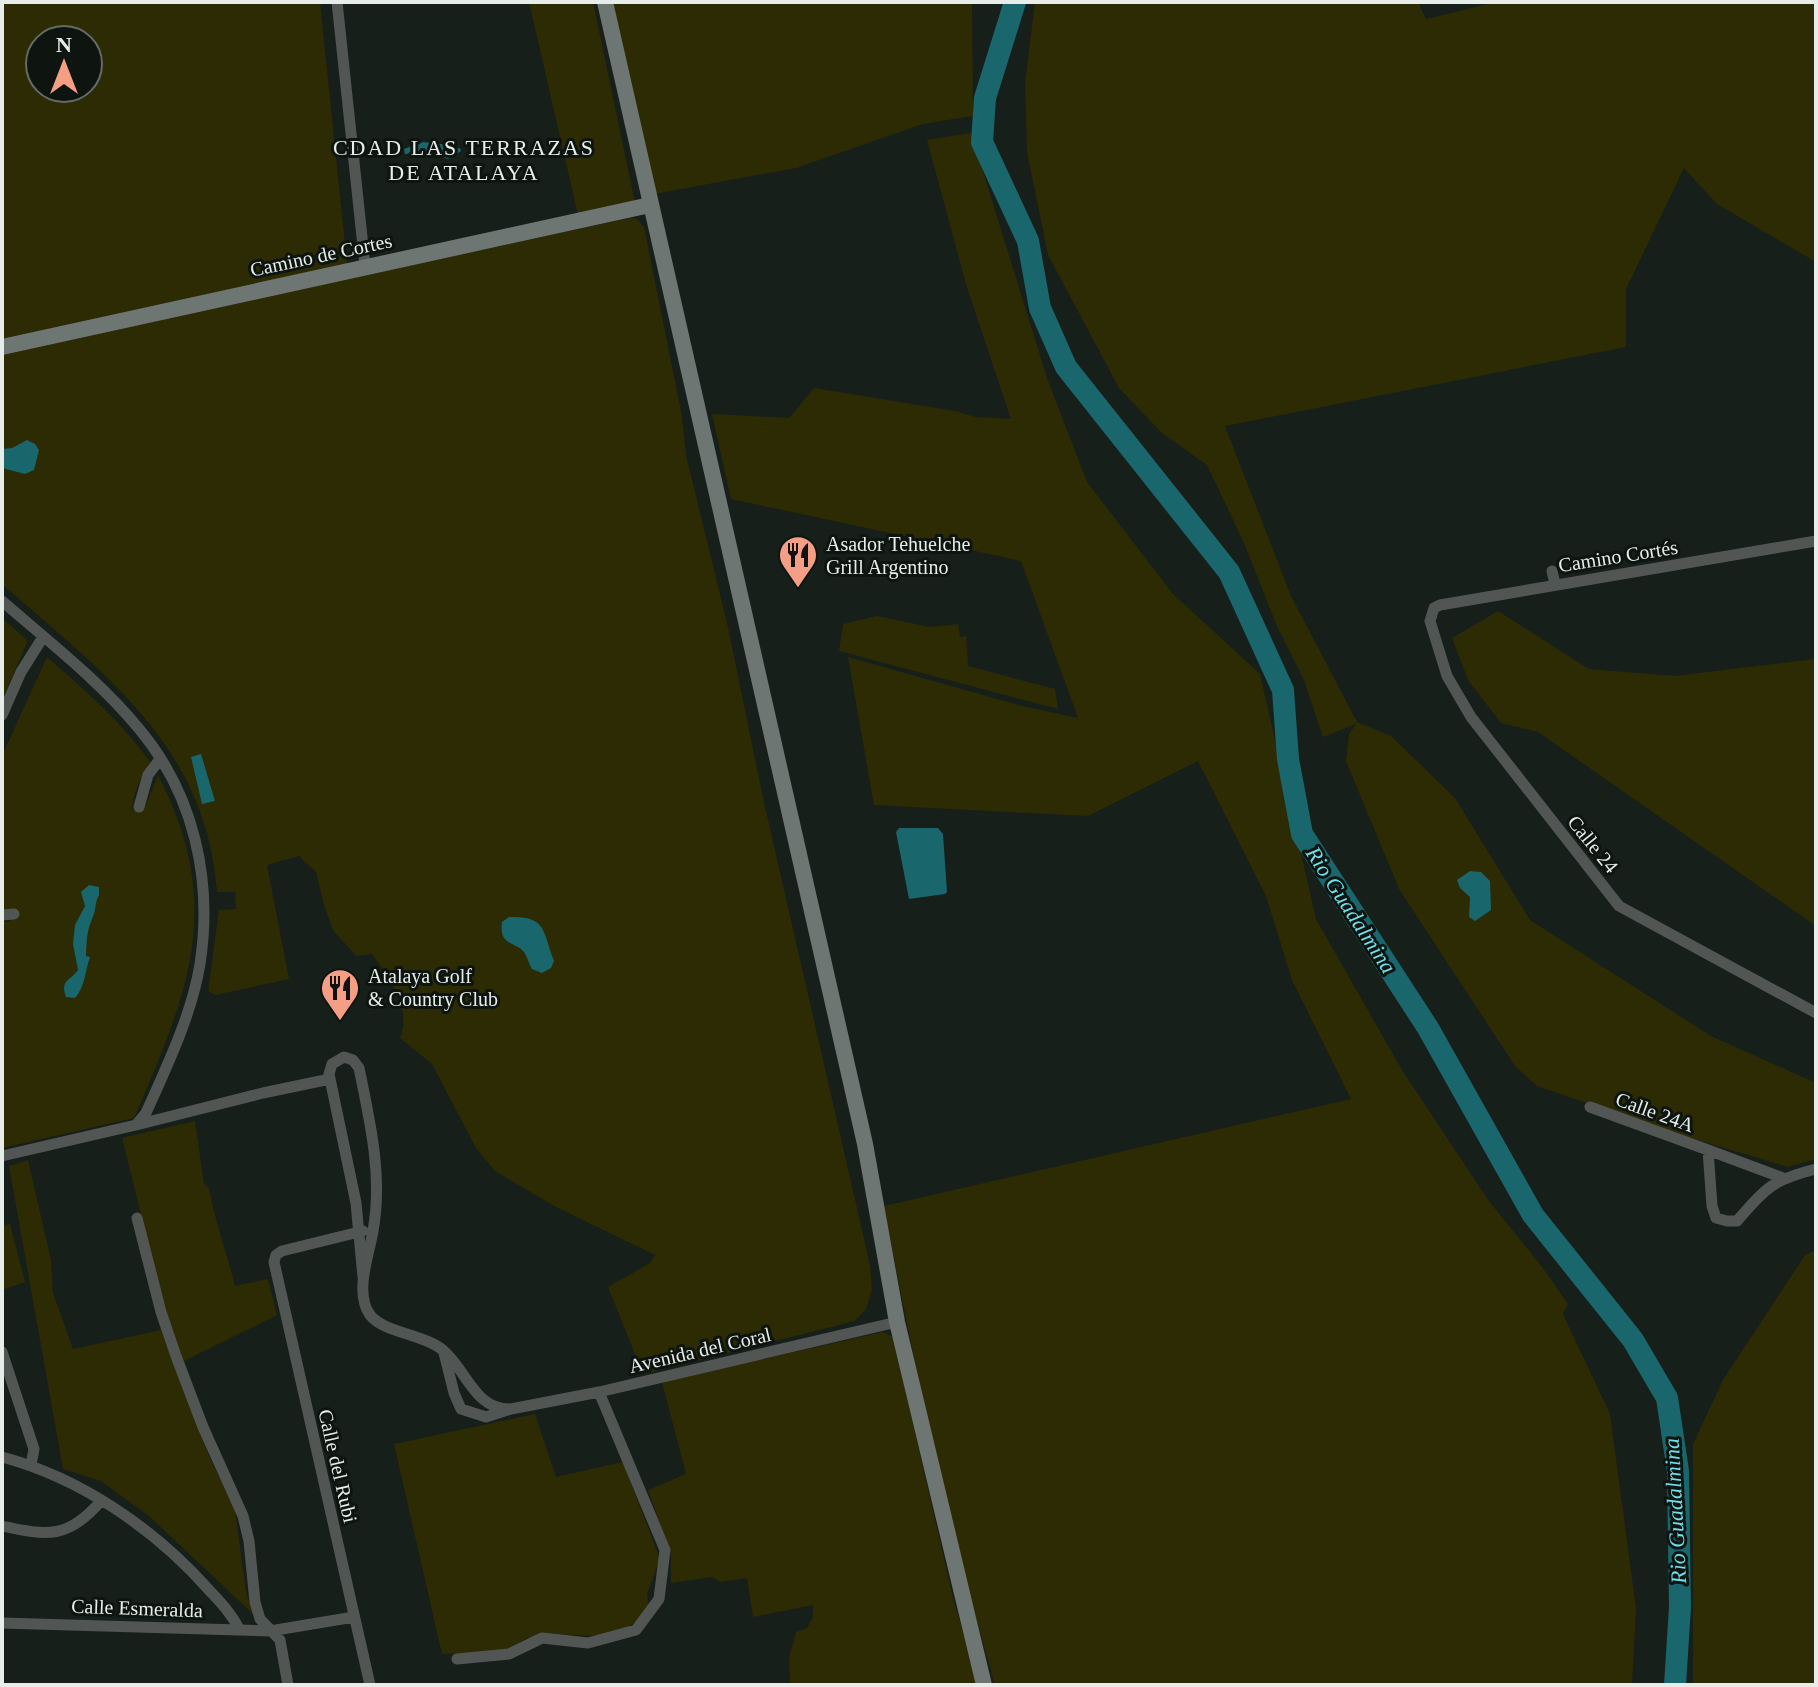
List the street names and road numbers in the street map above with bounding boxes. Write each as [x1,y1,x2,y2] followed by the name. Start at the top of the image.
[248,229,394,281] street label: Camino de Cortes
[1557,536,1679,576] street label: Camino Cortés
[1563,811,1623,877] street label: Calle 24
[1613,1088,1698,1136] street label: Calle 24A
[627,1323,774,1377] street label: Avenida del Coral
[314,1407,362,1525] street label: Calle del Rubi
[71,1595,203,1621] street label: Calle Esmeralda

